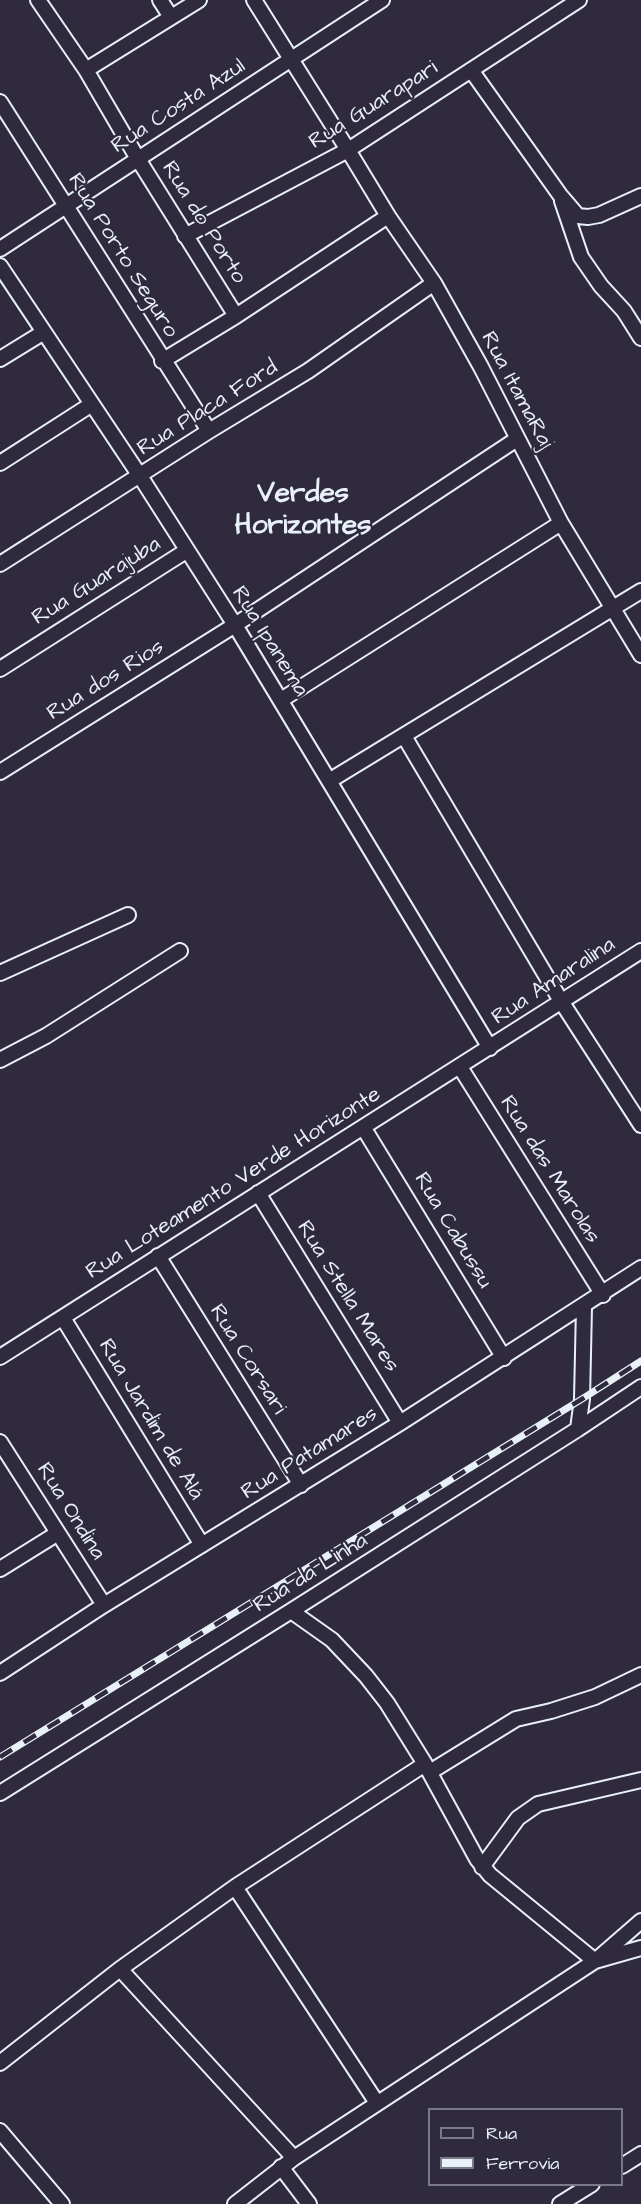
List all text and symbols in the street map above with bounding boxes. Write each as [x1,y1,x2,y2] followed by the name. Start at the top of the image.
[107,54,251,160] street label: Rua Costa Azul
[305,56,443,156] street label: Rua Guarapari
[155,157,251,289] street label: Rua do Porto
[61,169,183,343] street label: Rua Porto Seguro
[474,328,558,454] street label: Rua ItamaRaj
[133,355,283,463] street label: Rua Placa Ford
[235,478,371,544] district label: Verdes Horizontes
[28,532,166,632] street label: Rua Guarajuba
[225,582,313,702] street label: Rua Ipanema
[43,635,169,727] street label: Rua dos Rios
[487,932,621,1032] street label: Rua Amaralina
[82,1082,386,1286] street label: Rua Loteamento Verde Horizonte
[493,1091,605,1249] street label: Rua das Marolas
[407,1168,497,1294] street label: Rua Cabussu
[290,1217,404,1377] street label: Rua Stella Mares
[203,1300,291,1420] street label: Rua Corsari
[92,1335,208,1505] street label: Rua Jardim de Alá
[237,1402,383,1506] street label: Rua Patamares
[30,1459,110,1565] street label: Rua Ondina
[249,1528,373,1620] street label: Rua da Linha
[428,2108,623,2186] legend
[486,2121,517,2146] text: Rua
[486,2151,559,2176] text: Ferrovia

